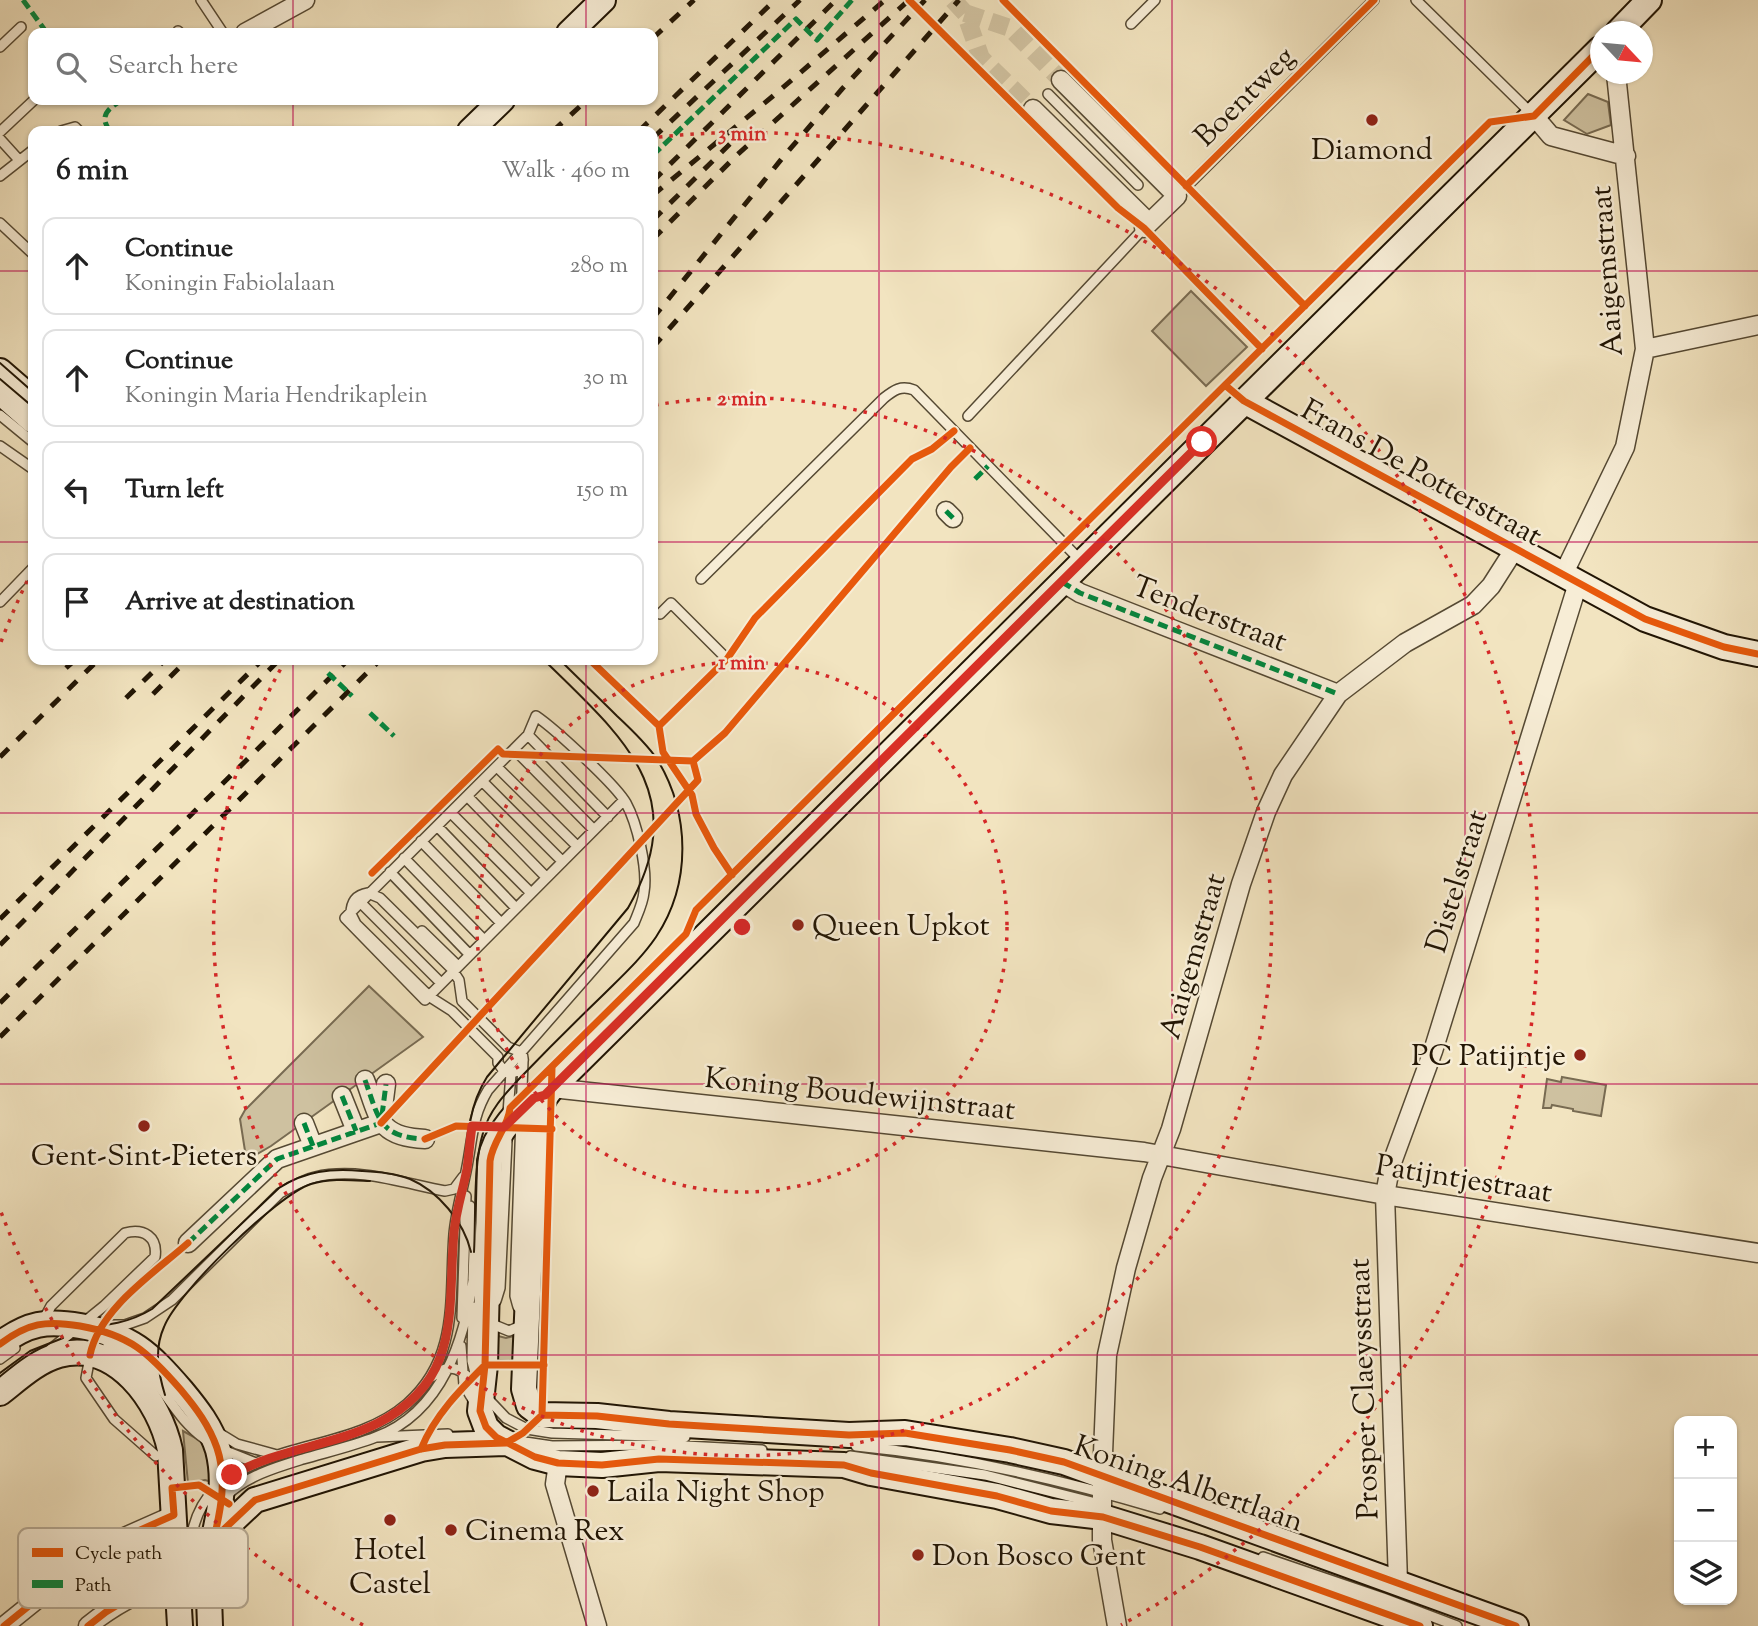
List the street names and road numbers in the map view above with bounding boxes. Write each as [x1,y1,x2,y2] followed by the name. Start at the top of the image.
[1186,38,1306,158] street label: Boentweg
[1581,184,1636,358] street label: Aaigemstraat
[1292,390,1549,558] street label: Frans De Potterstraat
[1125,566,1293,665] street label: Tenderstraat
[1416,805,1501,959] street label: Distelstraat
[1150,869,1239,1045] street label: Aaigemstraat
[702,1058,1017,1133] street label: Koning Boudewijnstraat
[1372,1145,1555,1216] street label: Patijntjestraat
[1339,1258,1392,1520] street label: Prosper Claeysstraat
[1068,1426,1309,1545] street label: Koning Albertlaan

